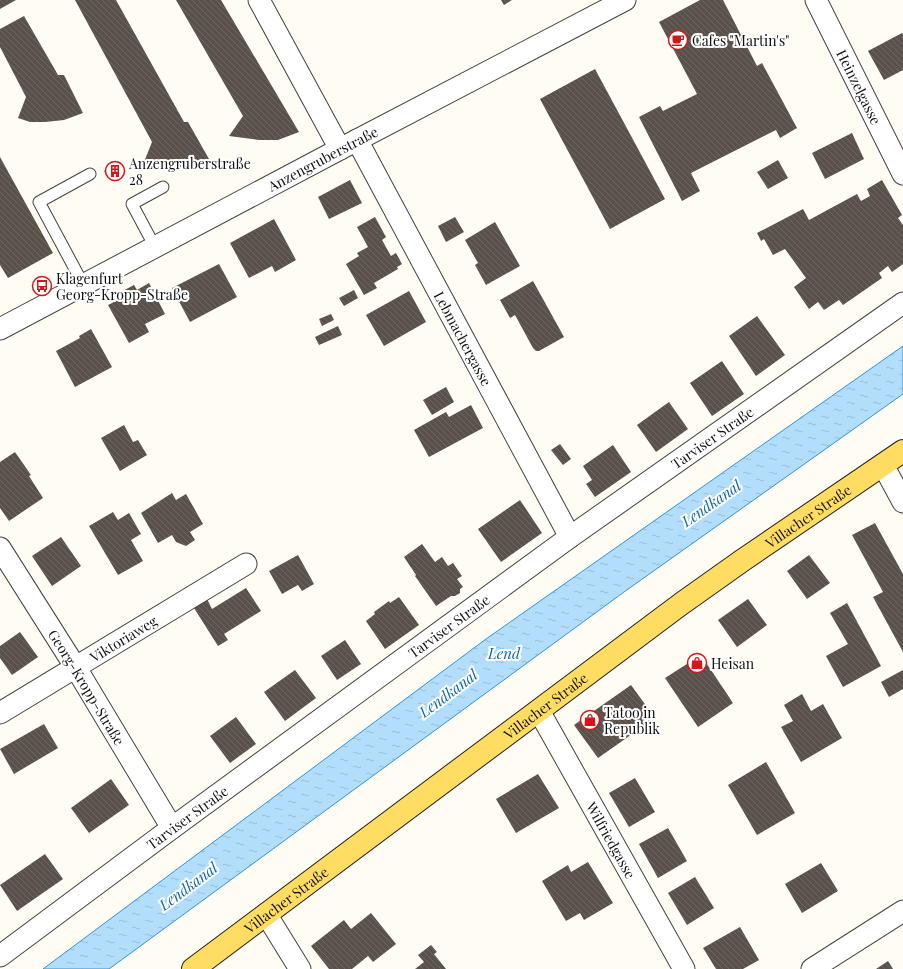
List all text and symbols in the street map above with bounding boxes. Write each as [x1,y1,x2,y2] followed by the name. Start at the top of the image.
[667,29,689,51] cafe icon: Cafes "Martin's"
[692,31,789,50] place label: Cafes "Martin's"
[833,46,886,127] street label: Heinzelgasse
[263,121,381,196] street label: Anzengruberstraße
[128,154,251,189] place label: Anzengruberstraße 28
[104,160,126,182] building icon: Anzengruberstraße 28
[56,269,188,304] place label: Klagenfurt Georg-Kropp-Straße
[31,275,53,297] bus stop icon: Klagenfurt Georg-Kropp-Straße
[430,288,497,389] street label: Lebmachergasse
[667,402,757,473] street label: Tarviser Straße
[676,475,745,531] water label: Lendkanal
[760,480,855,552] street label: Villacher Straße
[404,590,493,662] street label: Tarviser Straße
[85,610,161,667] street label: Viktoriaweg
[44,626,129,748] street label: Georg-Kropp-Straße
[487,643,521,663] water label: Lend
[686,652,708,674] shop icon: Heisan
[711,654,755,673] place label: Heisan
[414,664,482,722] water label: Lendkanal
[499,668,591,744] street label: Villacher Straße
[604,703,660,738] place label: Tatoo in Republik
[579,709,601,731] shop icon: Tatoo in Republik
[143,781,232,853] street label: Tarviser Straße
[582,798,641,882] street label: Wilfriedgasse
[154,857,222,915] water label: Lendkanal
[239,862,332,938] street label: Villacher Straße

